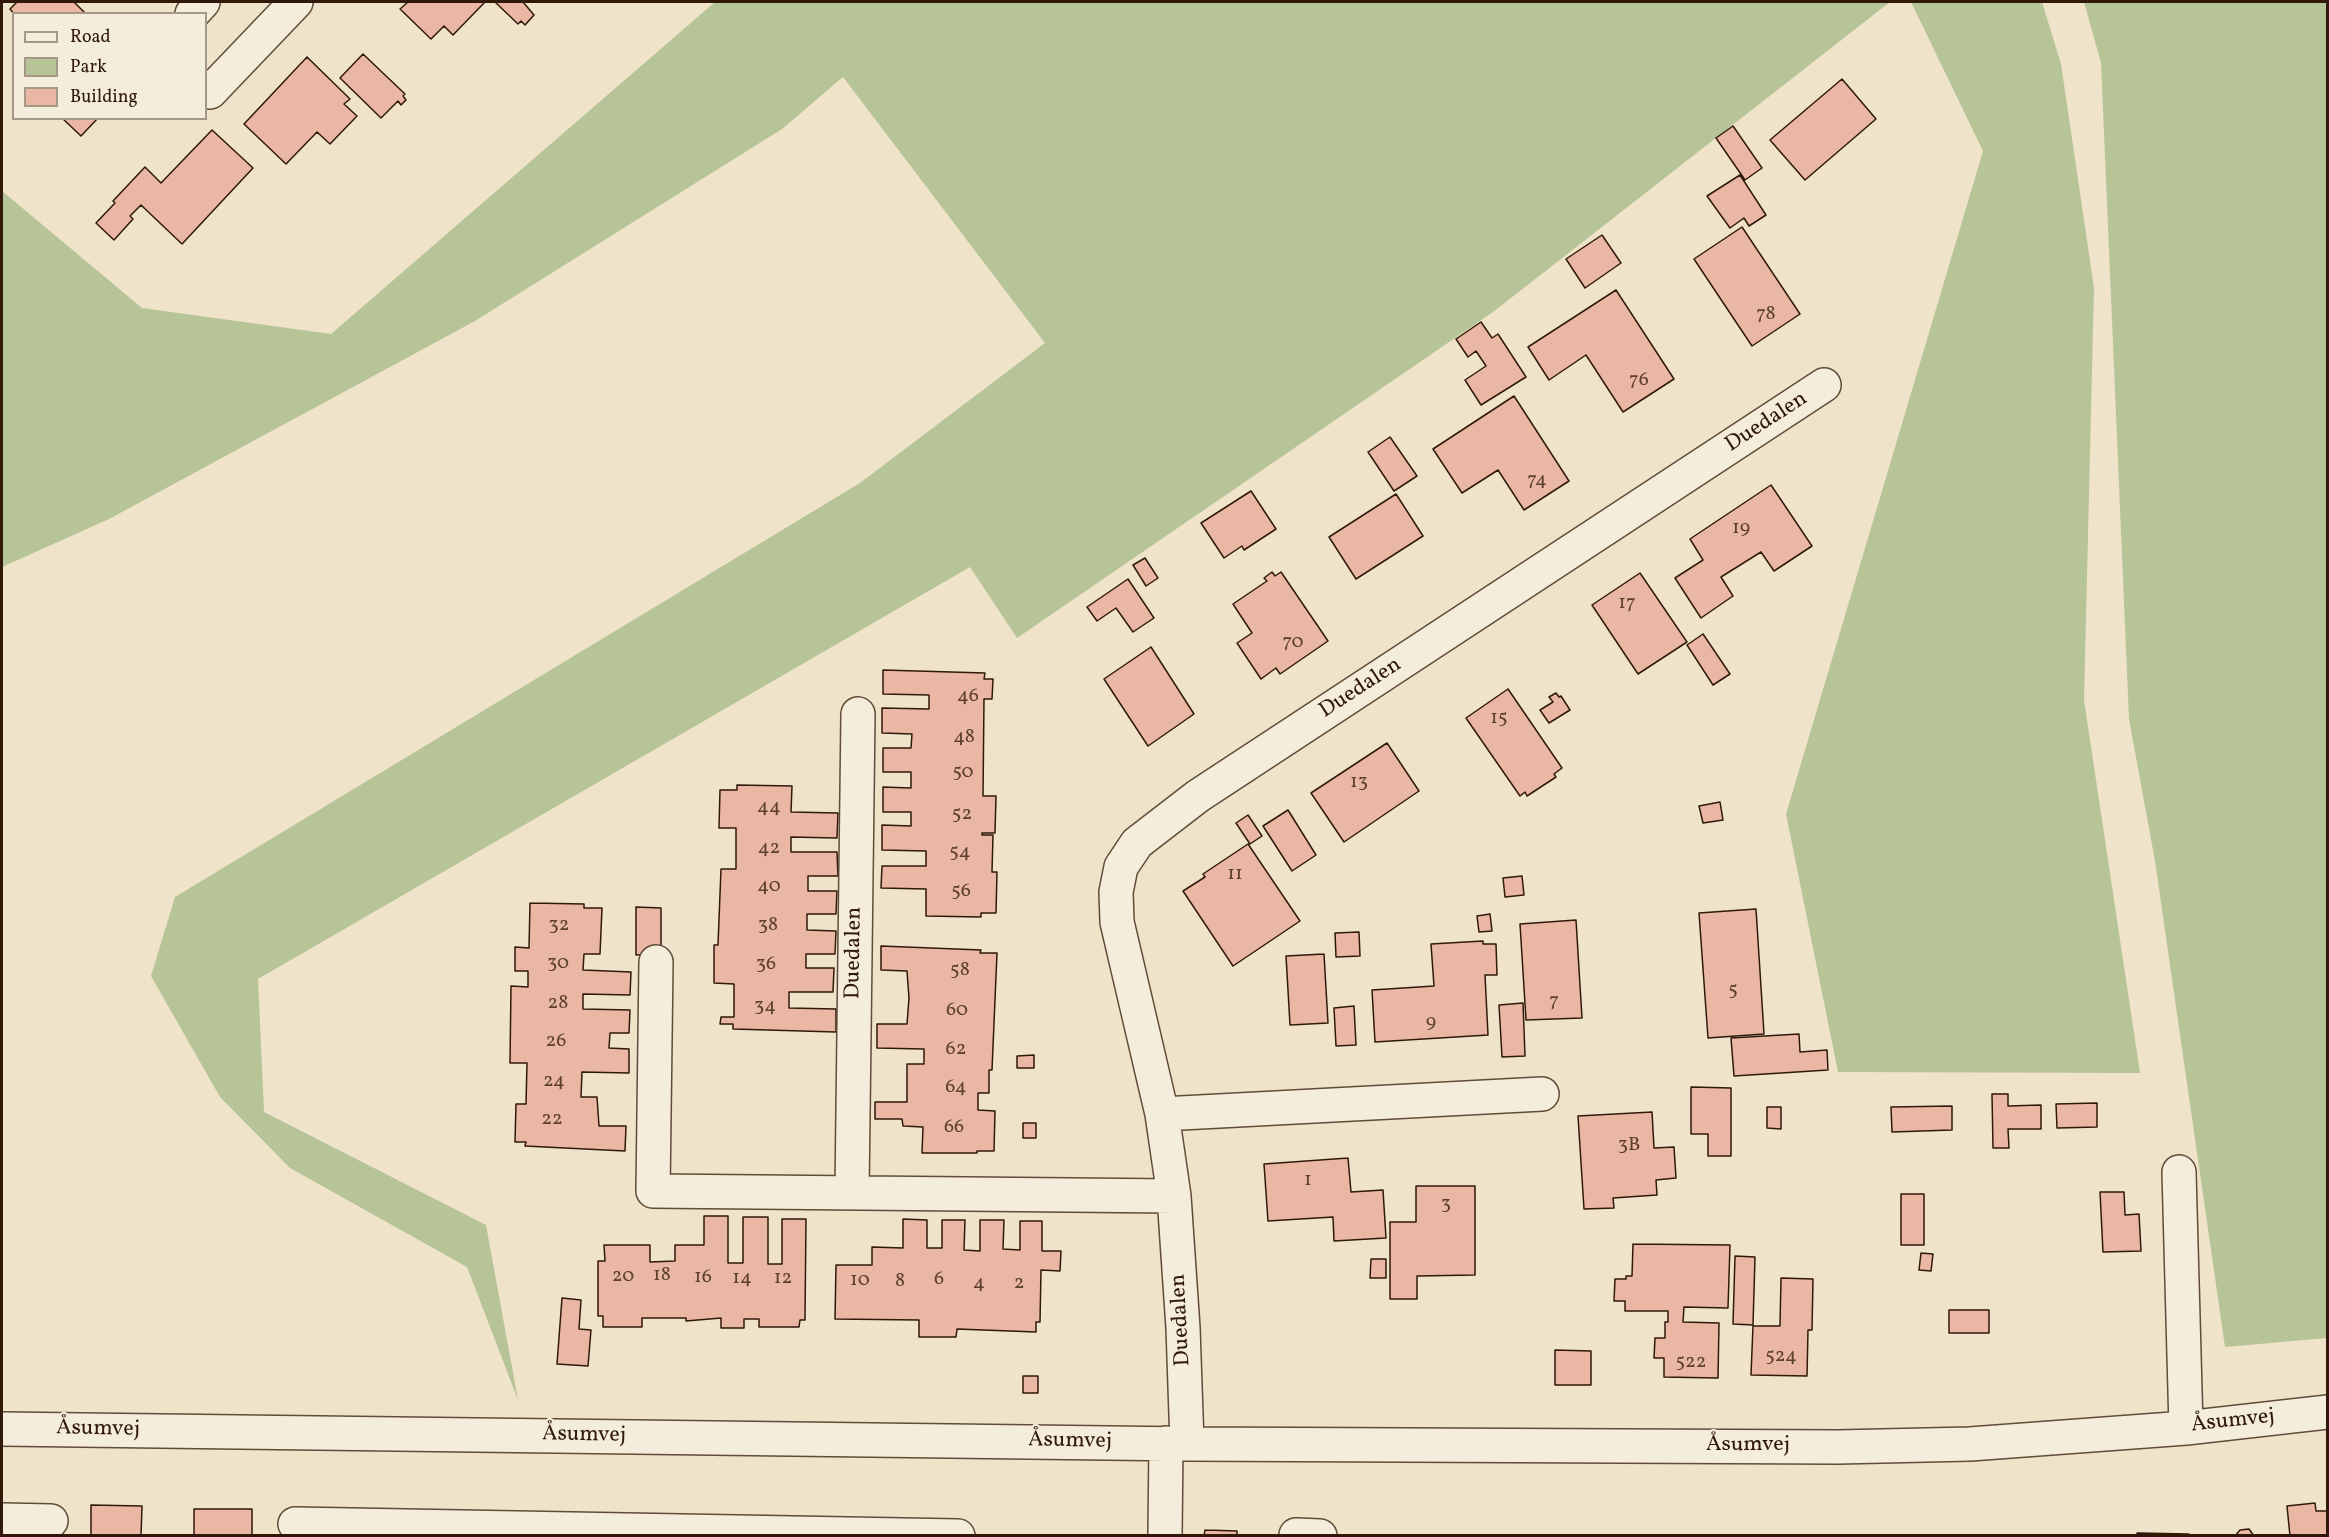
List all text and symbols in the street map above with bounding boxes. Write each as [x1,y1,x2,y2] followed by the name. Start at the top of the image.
[12,12,207,120] legend
[70,25,111,50] text: Road
[70,55,107,80] text: Park
[70,85,138,110] text: Building
[1756,303,1776,327] house number: 78
[1629,369,1649,393] house number: 76
[1721,387,1813,459] street label: Duedalen
[1527,469,1547,493] house number: 74
[1732,517,1750,541] house number: 19
[1618,592,1636,616] house number: 17
[1283,631,1303,655] house number: 70
[1315,653,1407,725] street label: Duedalen
[957,685,979,709] house number: 46
[1490,707,1508,731] house number: 15
[953,726,975,750] house number: 48
[952,761,974,785] house number: 50
[1350,771,1368,795] house number: 13
[757,796,781,820] house number: 44
[952,803,972,827] house number: 52
[758,837,780,861] house number: 42
[949,841,971,865] house number: 54
[1227,863,1243,887] house number: 11
[757,875,781,899] house number: 40
[951,880,971,904] house number: 56
[841,907,869,999] street label: Duedalen
[549,914,569,938] house number: 32
[758,914,778,938] house number: 38
[547,952,569,976] house number: 30
[756,953,776,977] house number: 36
[950,959,970,983] house number: 58
[1728,979,1738,1003] house number: 5
[1549,990,1559,1014] house number: 7
[548,992,568,1016] house number: 28
[754,995,776,1019] house number: 34
[946,999,968,1023] house number: 60
[1426,1011,1436,1035] house number: 9
[546,1030,566,1054] house number: 26
[946,1038,966,1062] house number: 62
[543,1070,565,1094] house number: 24
[945,1076,967,1100] house number: 64
[541,1108,563,1132] house number: 22
[944,1116,964,1140] house number: 66
[1618,1134,1640,1158] house number: 3B
[1304,1169,1312,1193] house number: 1
[1441,1193,1451,1217] house number: 3
[653,1264,671,1288] house number: 18
[612,1265,634,1289] house number: 20
[694,1266,712,1290] house number: 16
[732,1267,752,1291] house number: 14
[774,1267,792,1291] house number: 12
[934,1268,944,1292] house number: 6
[850,1269,870,1293] house number: 10
[895,1270,905,1294] house number: 8
[973,1272,985,1296] house number: 4
[1014,1272,1024,1296] house number: 2
[1166,1273,1198,1367] street label: Duedalen
[1765,1345,1797,1369] house number: 524
[1675,1351,1707,1375] house number: 522
[2190,1404,2276,1440] street label: Åsumvej
[56,1416,140,1444] street label: Åsumvej
[542,1422,626,1450] street label: Åsumvej
[1028,1428,1112,1456] street label: Åsumvej
[1706,1433,1790,1459] street label: Åsumvej

